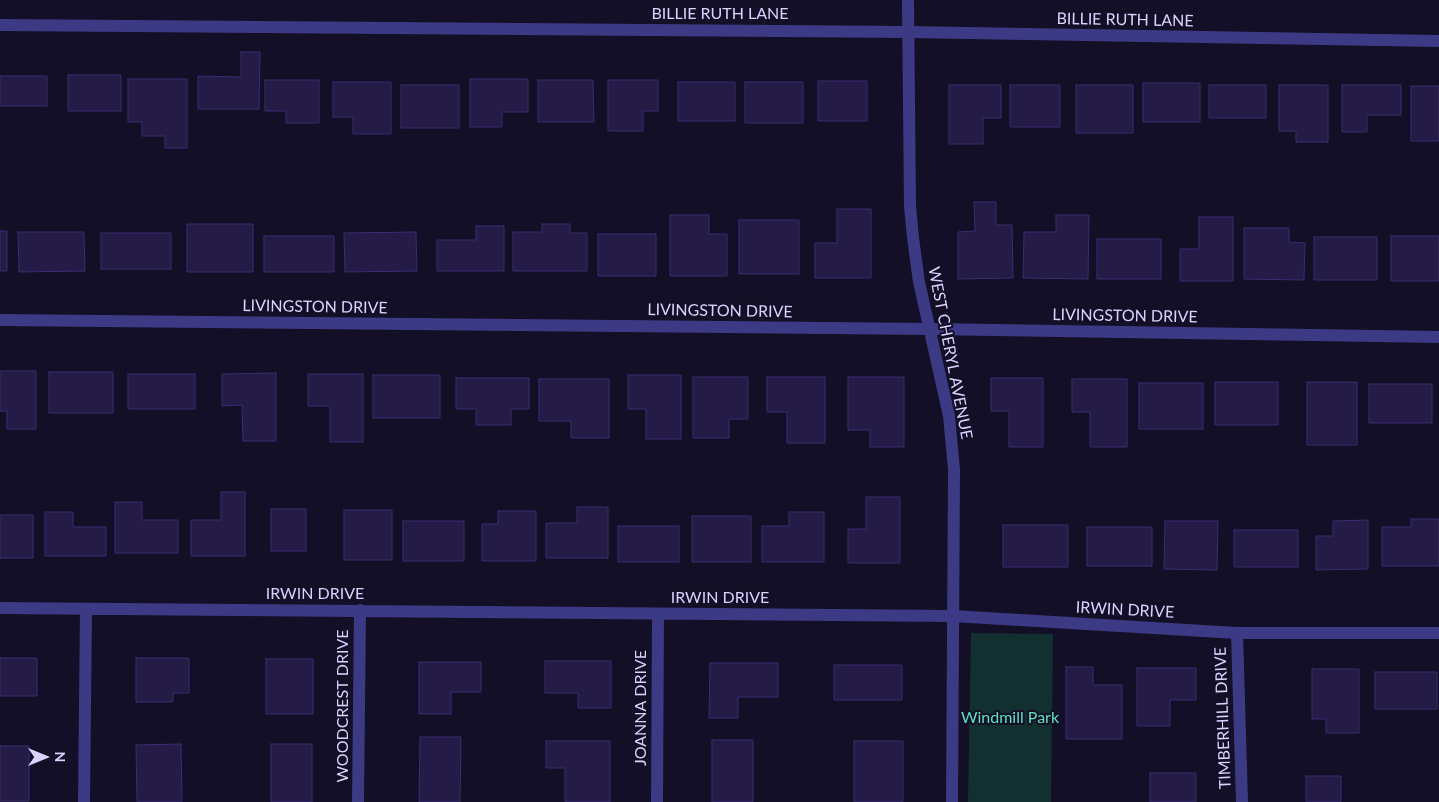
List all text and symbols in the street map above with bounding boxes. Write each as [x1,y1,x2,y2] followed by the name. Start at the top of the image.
[651,4,789,24] street label: BILLIE RUTH LANE
[1056,9,1194,31] street label: BILLIE RUTH LANE
[924,265,976,441] street label: WEST CHERYL AVENUE
[242,296,388,318] street label: LIVINGSTON DRIVE
[647,300,793,322] street label: LIVINGSTON DRIVE
[1052,305,1198,327] street label: LIVINGSTON DRIVE
[266,584,364,604] street label: IRWIN DRIVE
[671,588,769,608] street label: IRWIN DRIVE
[1075,598,1175,622] street label: IRWIN DRIVE
[333,629,353,783] street label: WOODCREST DRIVE
[1211,647,1235,789] street label: TIMBERHILL DRIVE
[631,650,651,766] street label: JOANNA DRIVE
[961,708,1059,728] park label: Windmill Park
[20,732,70,782] north arrow
[52,752,69,762] text: N

